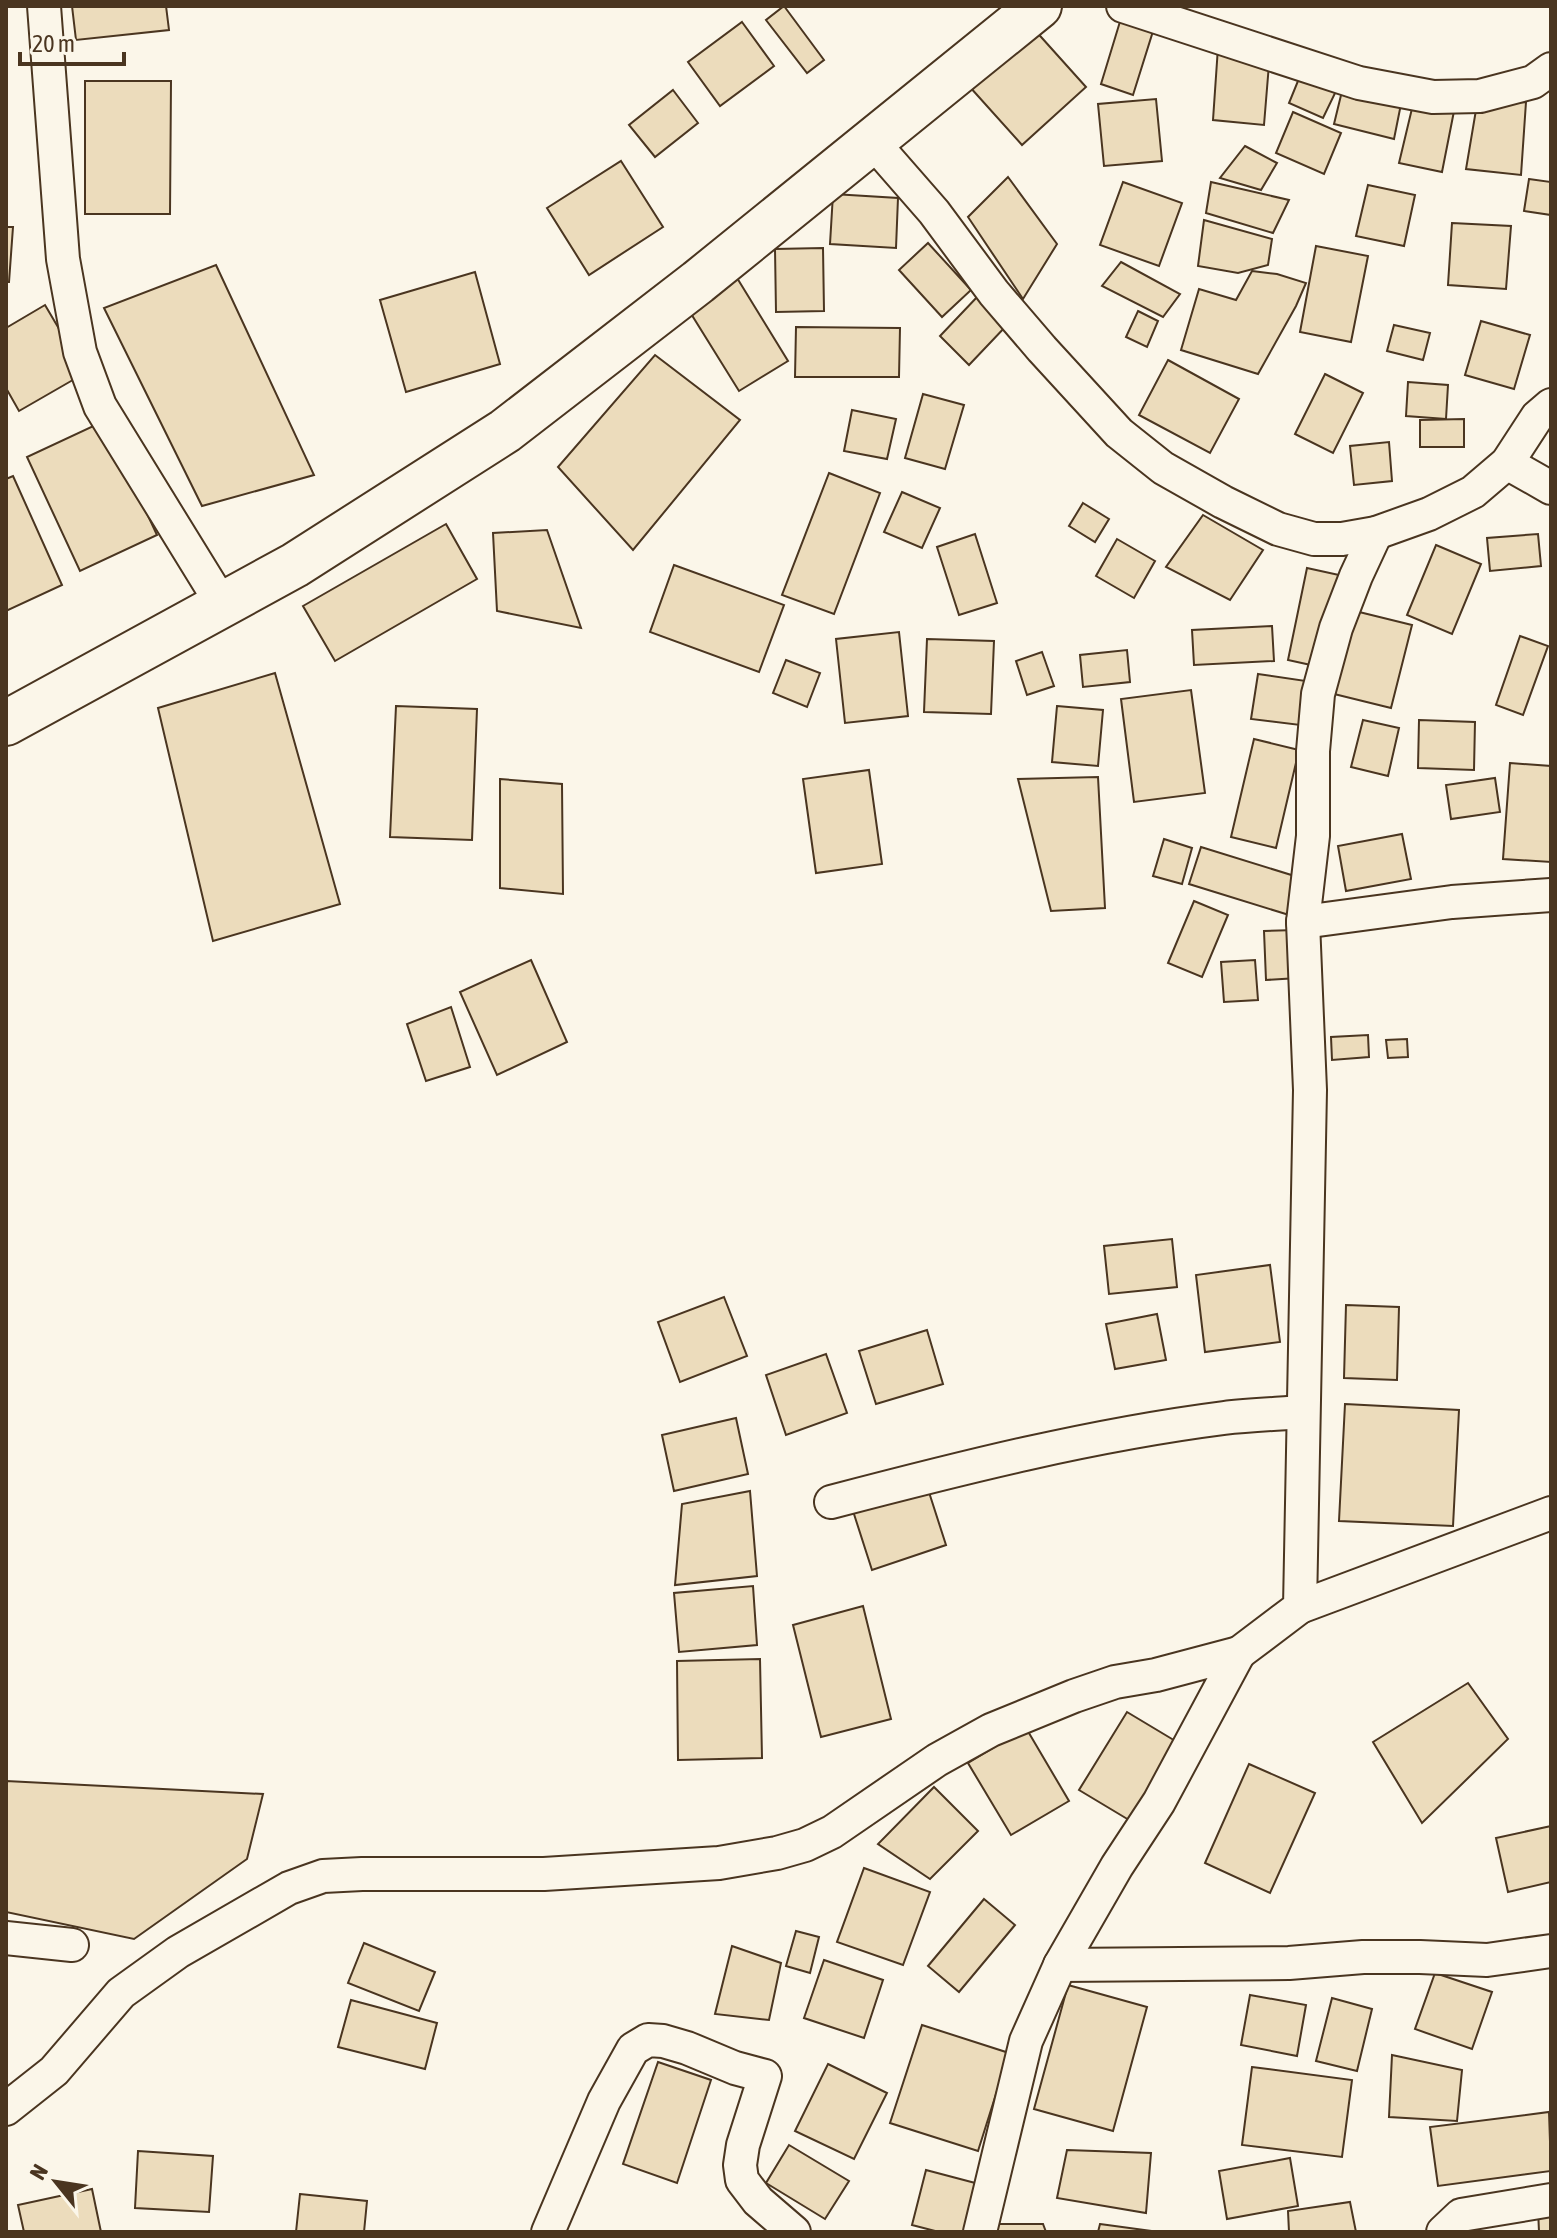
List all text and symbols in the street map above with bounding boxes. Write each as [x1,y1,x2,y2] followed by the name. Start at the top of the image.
[20,16,124,66] scale bar
[32,30,75,57] text: 20 m
[16,2142,96,2222] north arrow
[24,2160,53,2184] text: N

